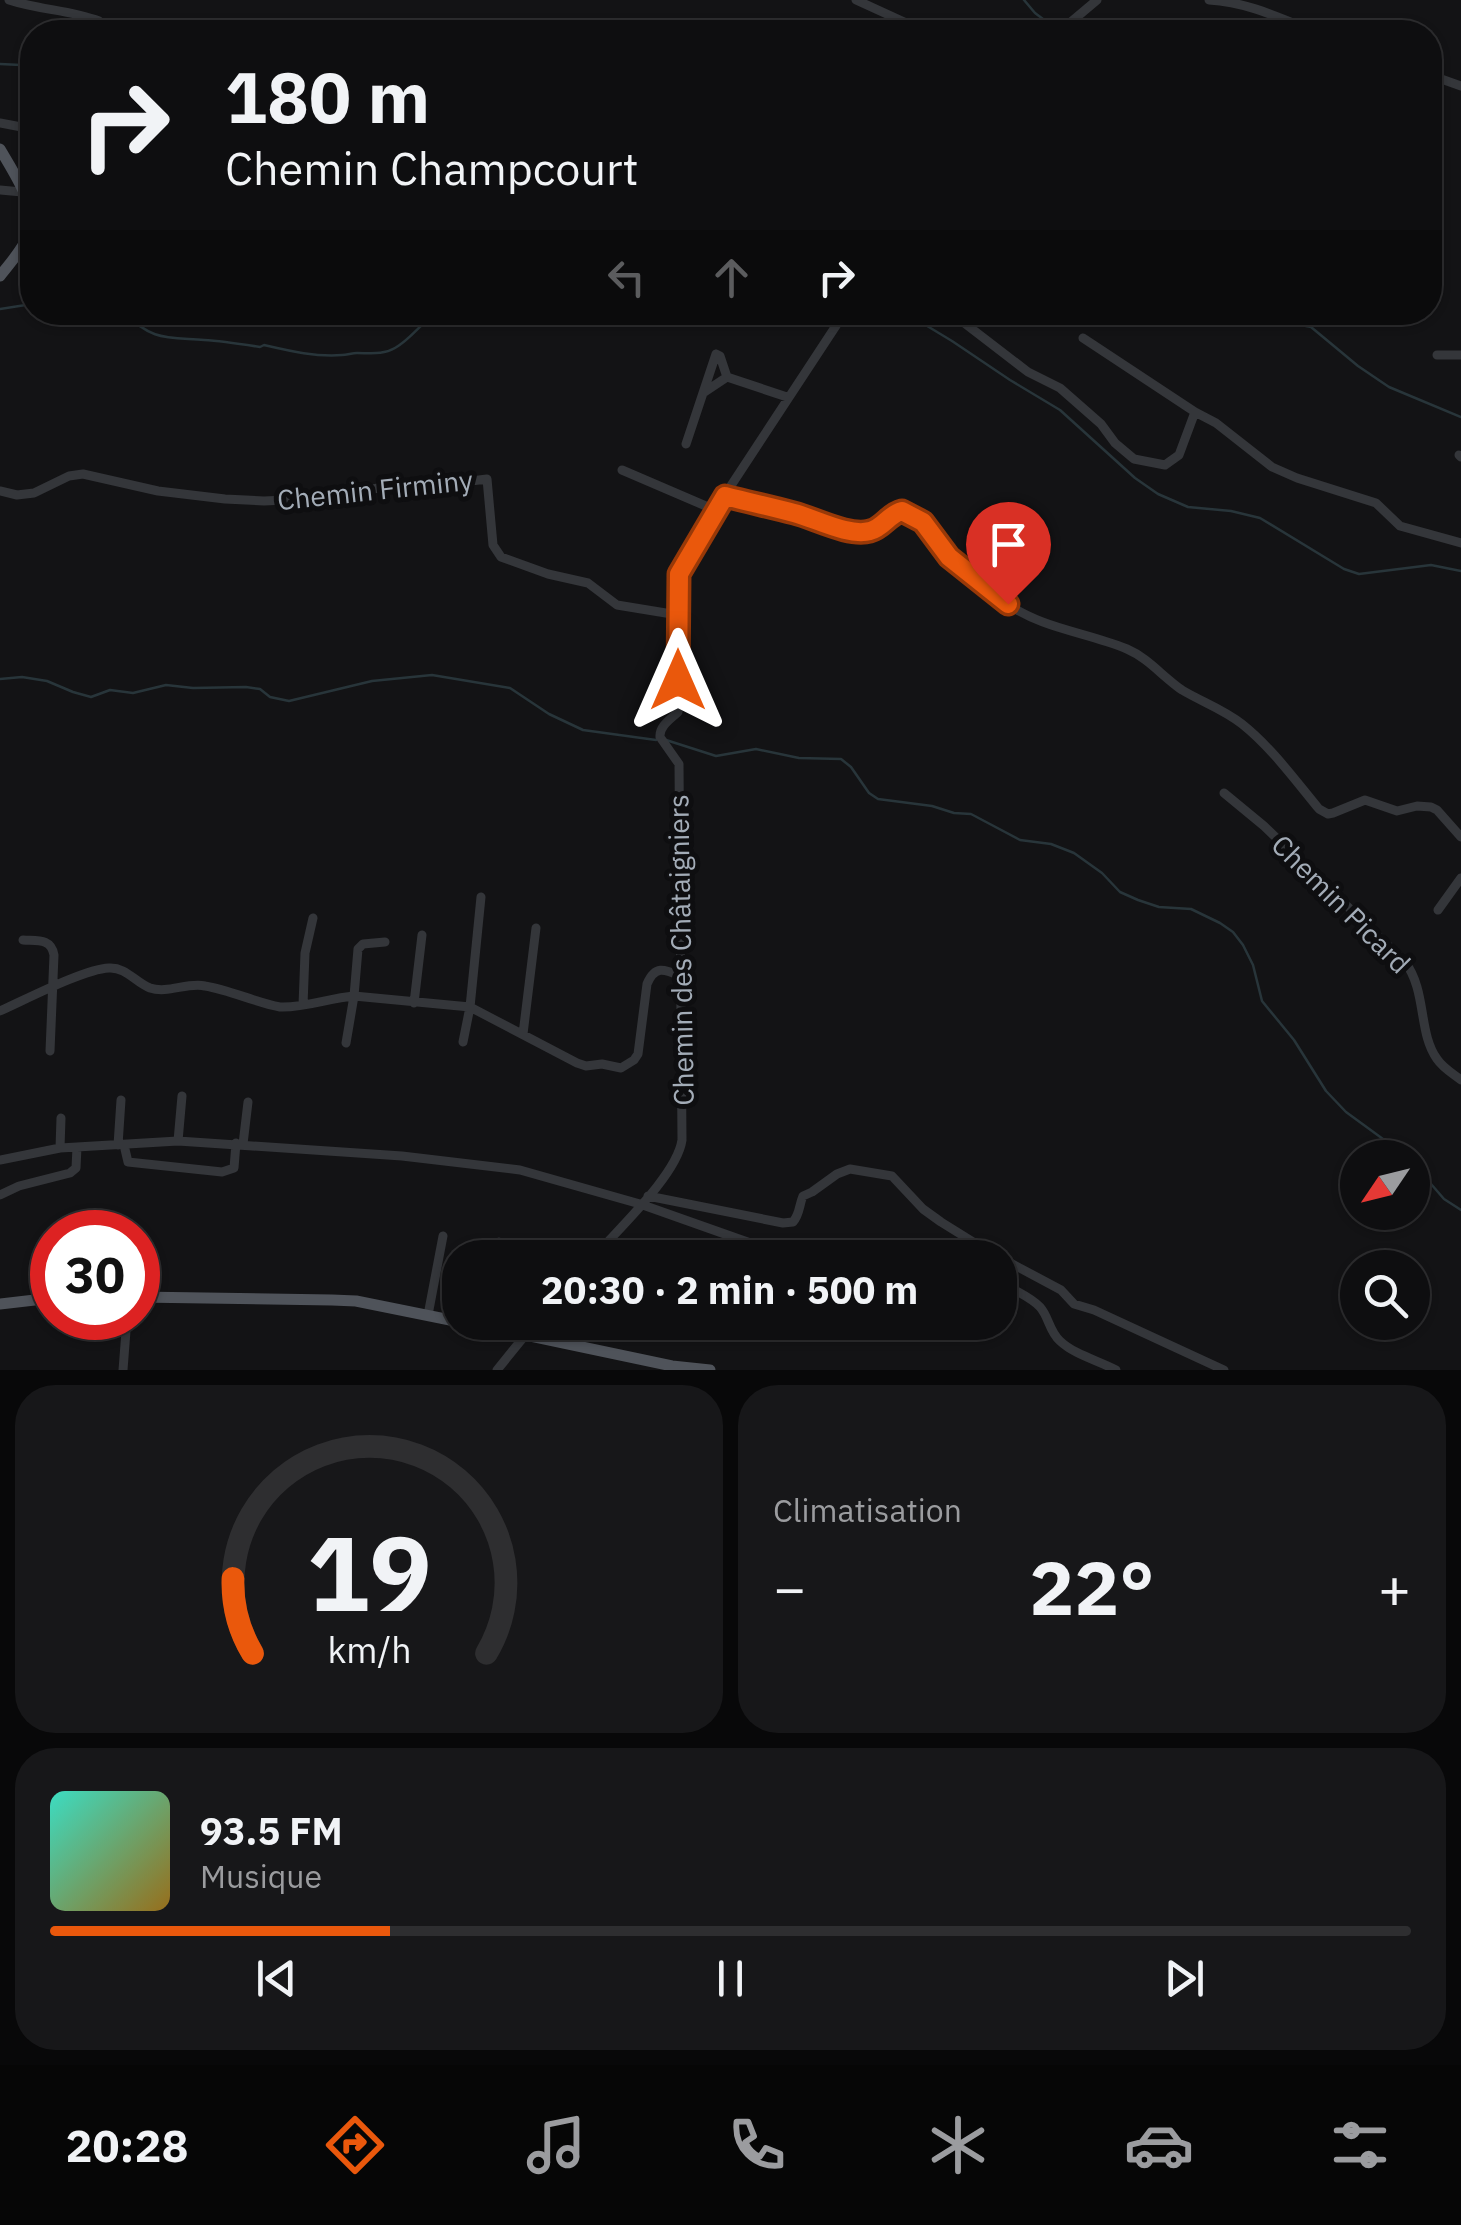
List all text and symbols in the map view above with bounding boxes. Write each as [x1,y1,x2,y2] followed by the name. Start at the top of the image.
[225,51,430,142] text: 180 m
[60,60,190,190] icon: right
[225,139,638,197] text: Chemin Champcourt
[599,250,654,305] icon: left
[704,250,759,305] icon: ahead
[809,250,864,305] icon: right
[275,461,475,518] street label: Chemin Firminy
[966,502,1051,605] pin
[981,517,1036,572] icon: arrive
[626,628,730,732] position arrow
[659,794,702,1106] street label: Chemin des Châtaigniers
[1264,826,1419,981] street label: Chemin Picard
[1340,1140,1430,1230] north arrow
[1340,1140,1430,1340] map controls
[30,1210,160,1340] speed limit sign: 30
[1340,1250,1430,1340] button: search
[541,1265,918,1314] text: 20:30 · 2 min · 500 m
[773,1489,962,1531] text: Climatisation
[307,1504,431,1640] text: 19
[1029,1538,1155,1636] text: 22°
[773,1552,806,1623] text: −
[1378,1552,1411,1623] text: +
[327,1626,411,1673] text: km/h
[200,1806,343,1855] text: 93.5 FM
[200,1855,322,1897] text: Musique
[249,1951,304,2006] icon: previous
[703,1951,758,2006] icon: pause
[1157,1951,1212,2006] icon: next
[320,2110,390,2180] icon: directions
[521,2110,591,2180] icon: music
[722,2110,792,2180] icon: phone
[923,2110,993,2180] icon: climate
[1124,2110,1194,2180] icon: car
[1325,2110,1395,2180] icon: filters
[66,2116,188,2174] text: 20:28

